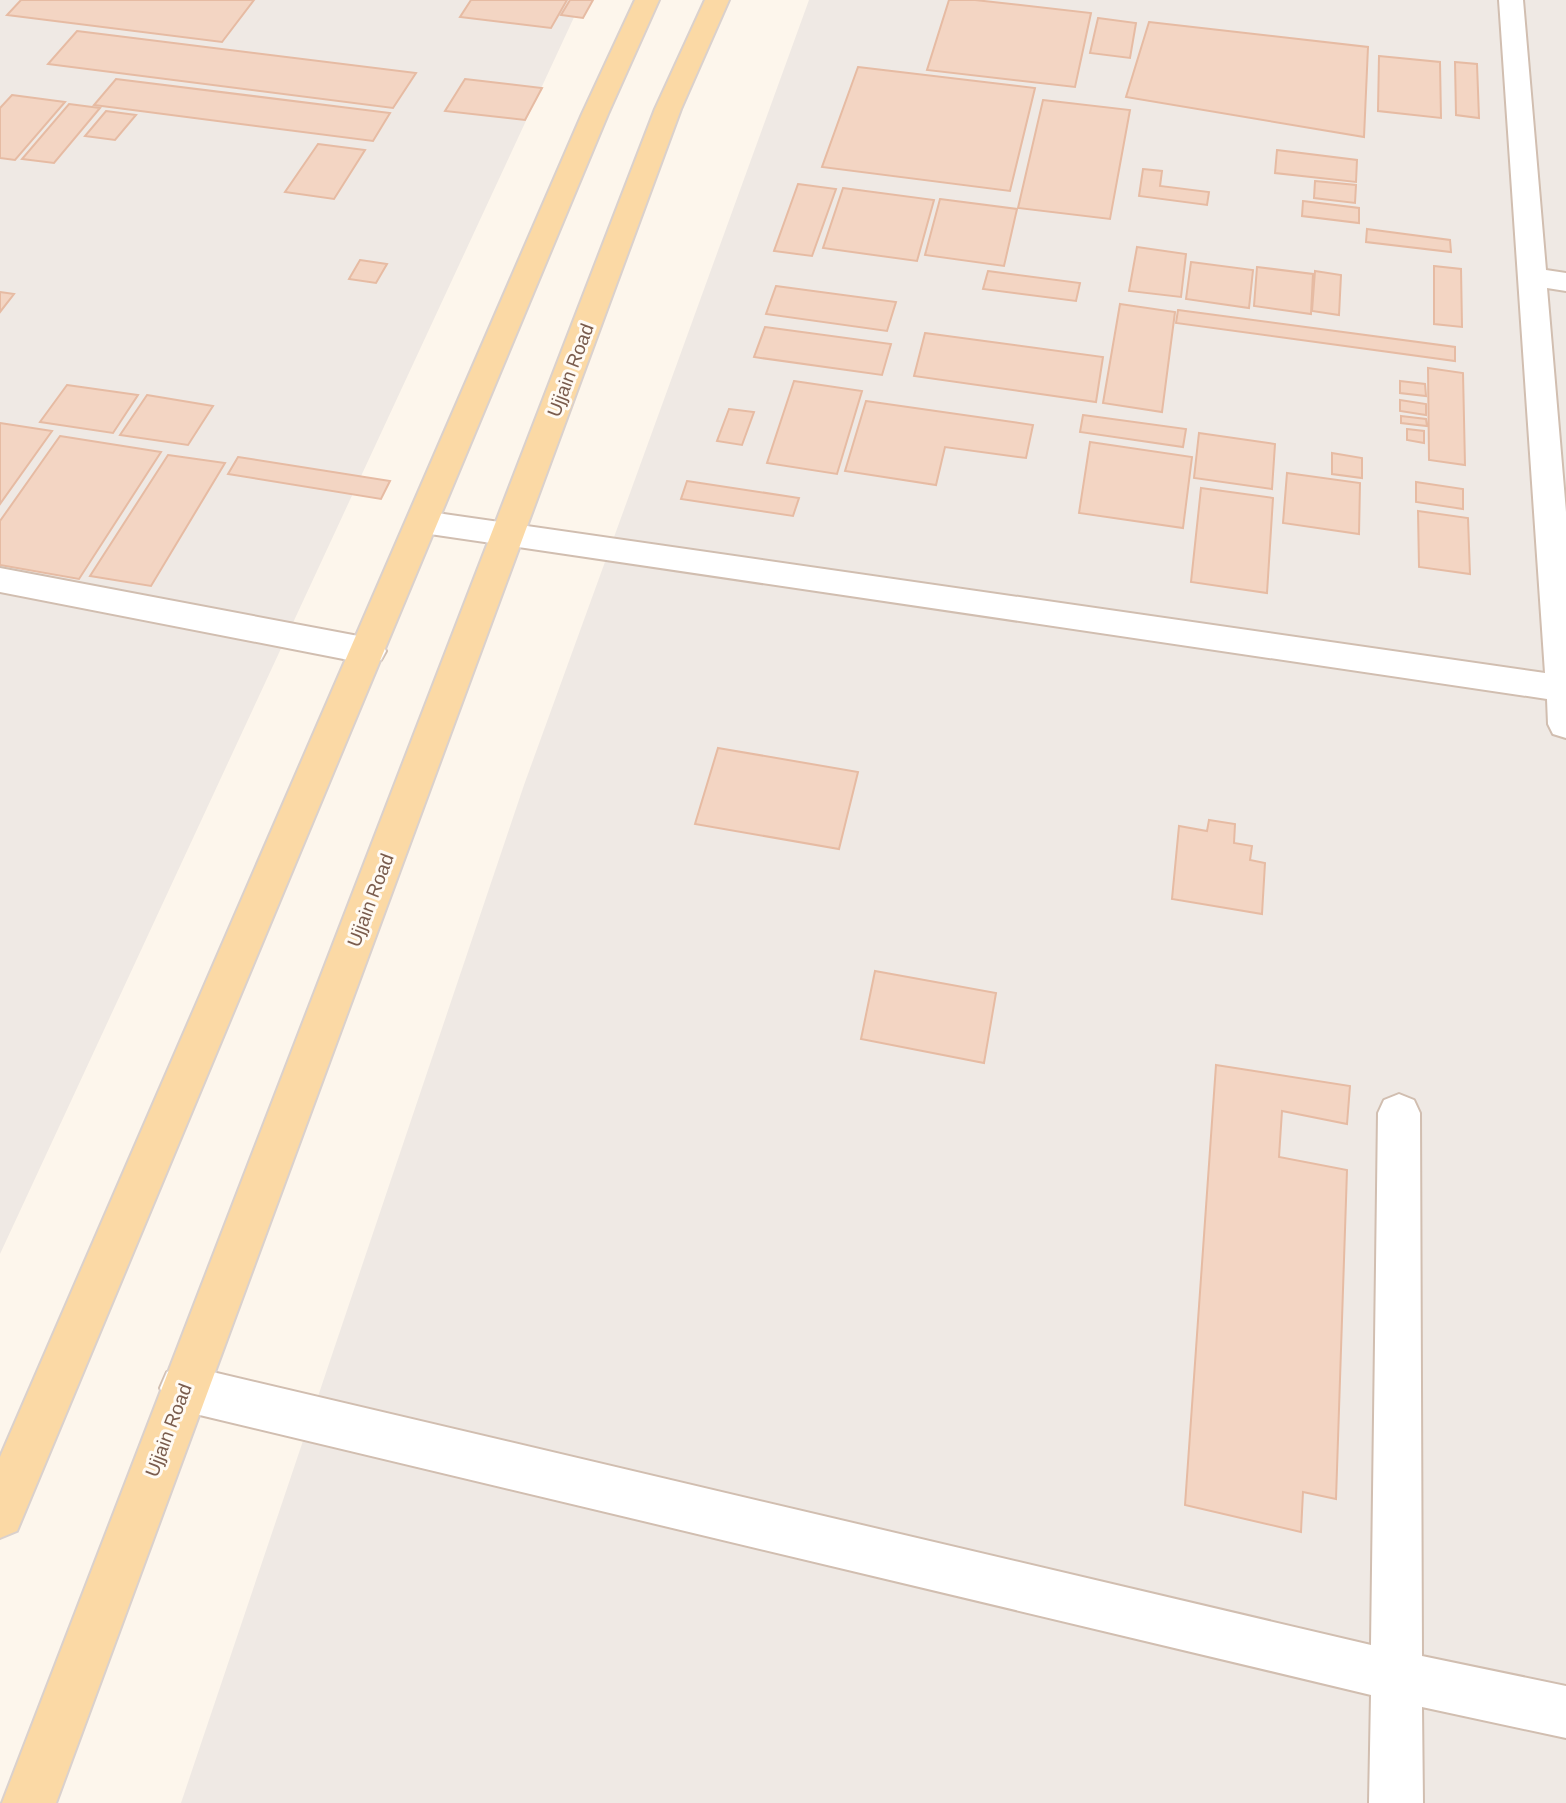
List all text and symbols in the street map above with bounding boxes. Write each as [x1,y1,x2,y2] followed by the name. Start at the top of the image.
[543,321,598,420] street label: Ujjain Road
[343,851,398,950] street label: Ujjain Road
[141,1381,196,1480] street label: Ujjain Road

